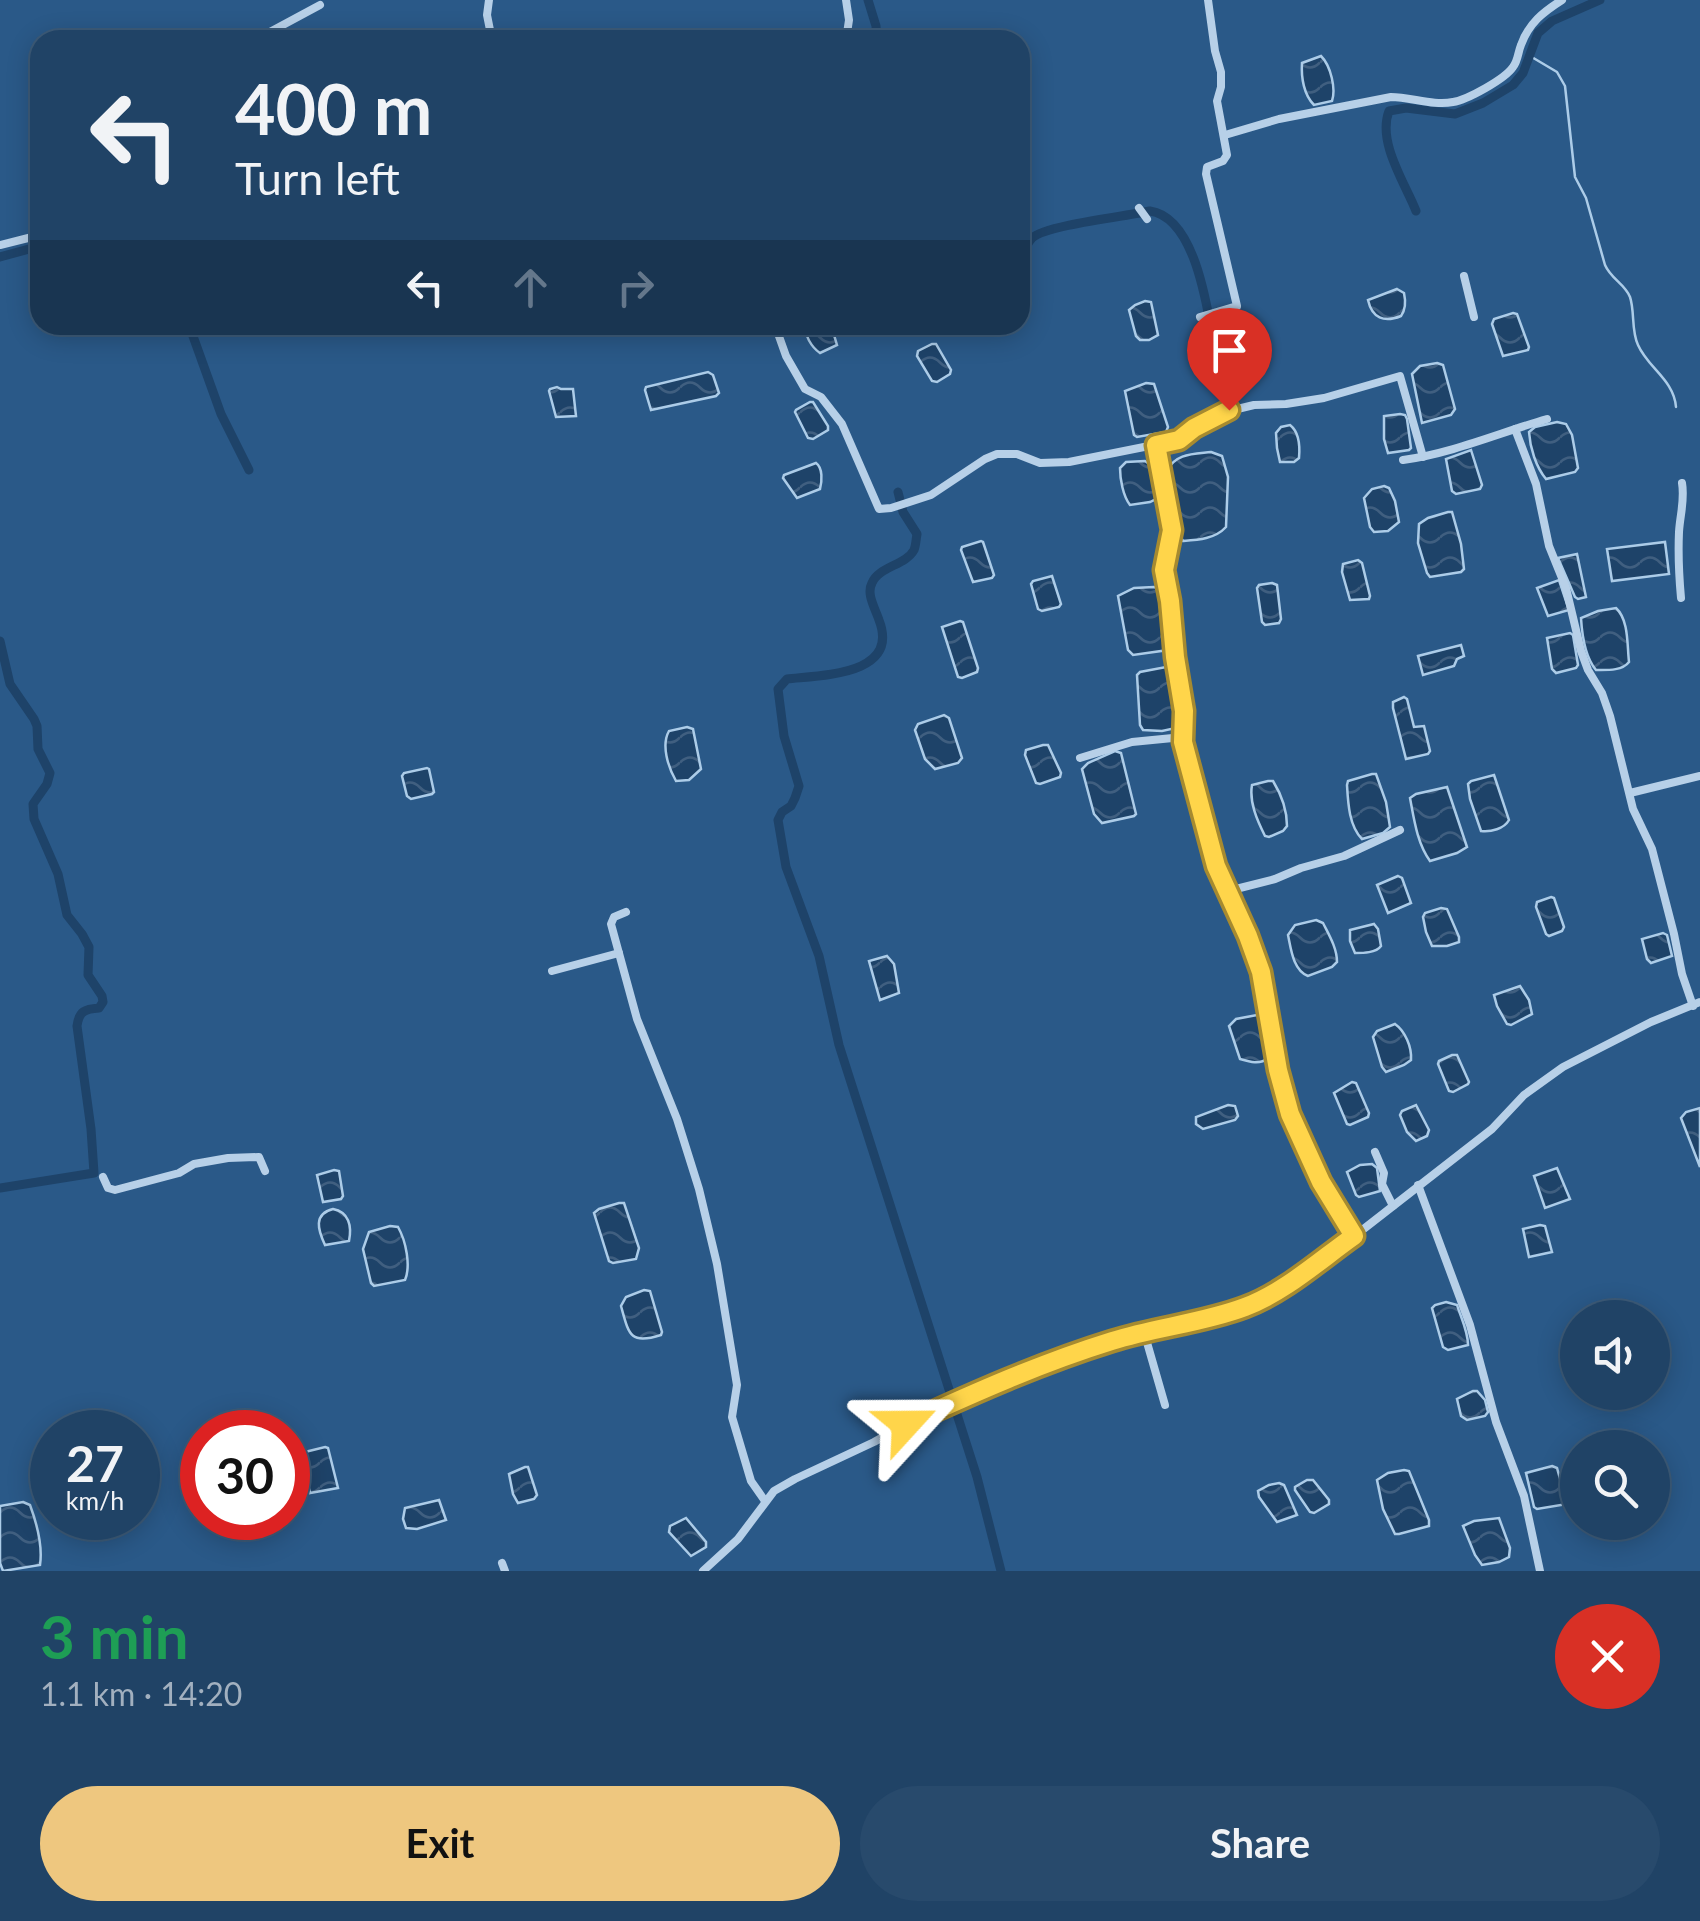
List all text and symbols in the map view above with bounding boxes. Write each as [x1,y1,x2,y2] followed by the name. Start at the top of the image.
[235,66,432,150] text: 400 m
[70,70,200,200] icon: left
[235,151,400,205] text: Turn left
[398,260,453,315] icon: left
[503,260,558,315] icon: ahead
[608,260,663,315] icon: right
[1187,308,1272,411] pin
[1202,323,1257,378] icon: arrive
[1560,1300,1670,1540] map controls
[1560,1300,1670,1410] button: sound
[854,1372,958,1476] position arrow
[180,1410,310,1540] speed limit sign: 30
[1560,1430,1670,1540] button: search
[66,1433,124,1493] text: 27
[66,1485,124,1515] text: km/h
[40,1600,189,1672] text: 3 min
[1555,1604,1660,1709] button: close
[40,1674,242,1713] text: 1.1 km · 14:20
[40,1786,840,1901] button: Exit
[860,1786,1660,1901] button: Share

